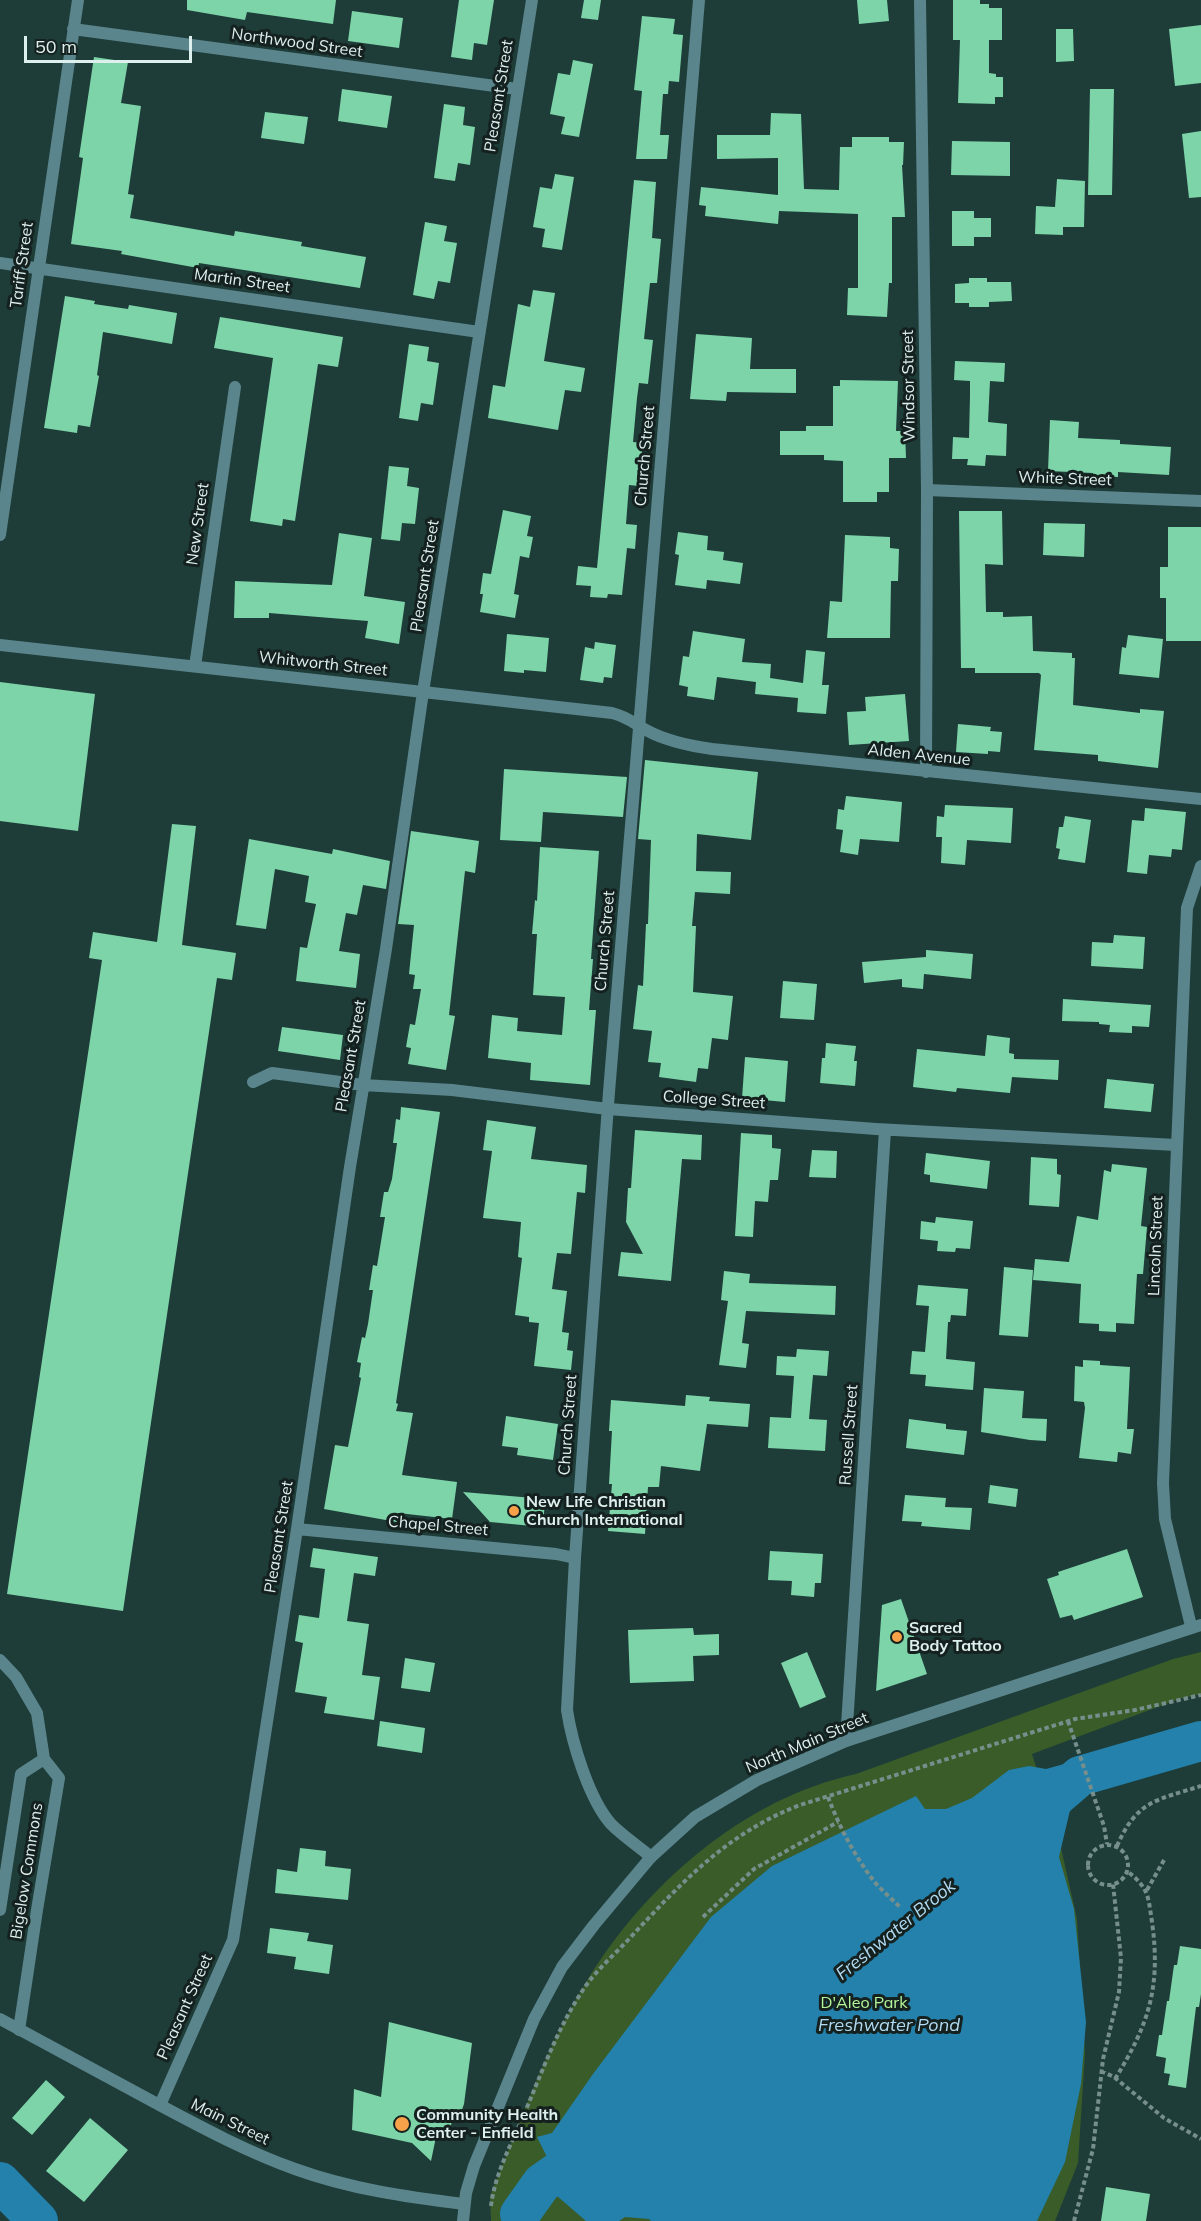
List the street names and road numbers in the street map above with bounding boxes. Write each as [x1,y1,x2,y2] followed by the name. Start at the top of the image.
[230,24,364,62] street label: Northwood Street
[481,38,517,154] street label: Pleasant Street
[6,221,38,309] street label: Tariff Street
[193,265,291,297] street label: Martin Street
[898,330,920,442] street label: Windsor Street
[631,405,659,507] street label: Church Street
[1018,468,1112,490] street label: White Street
[183,482,213,566] street label: New Street
[407,518,443,634] street label: Pleasant Street
[258,648,388,680] street label: Whitworth Street
[867,740,971,770] street label: Alden Avenue
[591,890,619,992] street label: Church Street
[332,998,370,1114] street label: Pleasant Street
[662,1087,766,1113] street label: College Street
[1145,1195,1167,1297] street label: Lincoln Street
[555,1374,581,1476] street label: Church Street
[836,1384,862,1486] street label: Russell Street
[261,1479,297,1595] street label: Pleasant Street
[387,1512,489,1540] street label: Chapel Street
[743,1708,871,1778] street label: North Main Street
[7,1801,47,1941] street label: Bigelow Commons
[153,1951,217,2063] street label: Pleasant Street
[188,2095,272,2149] street label: Main Street

